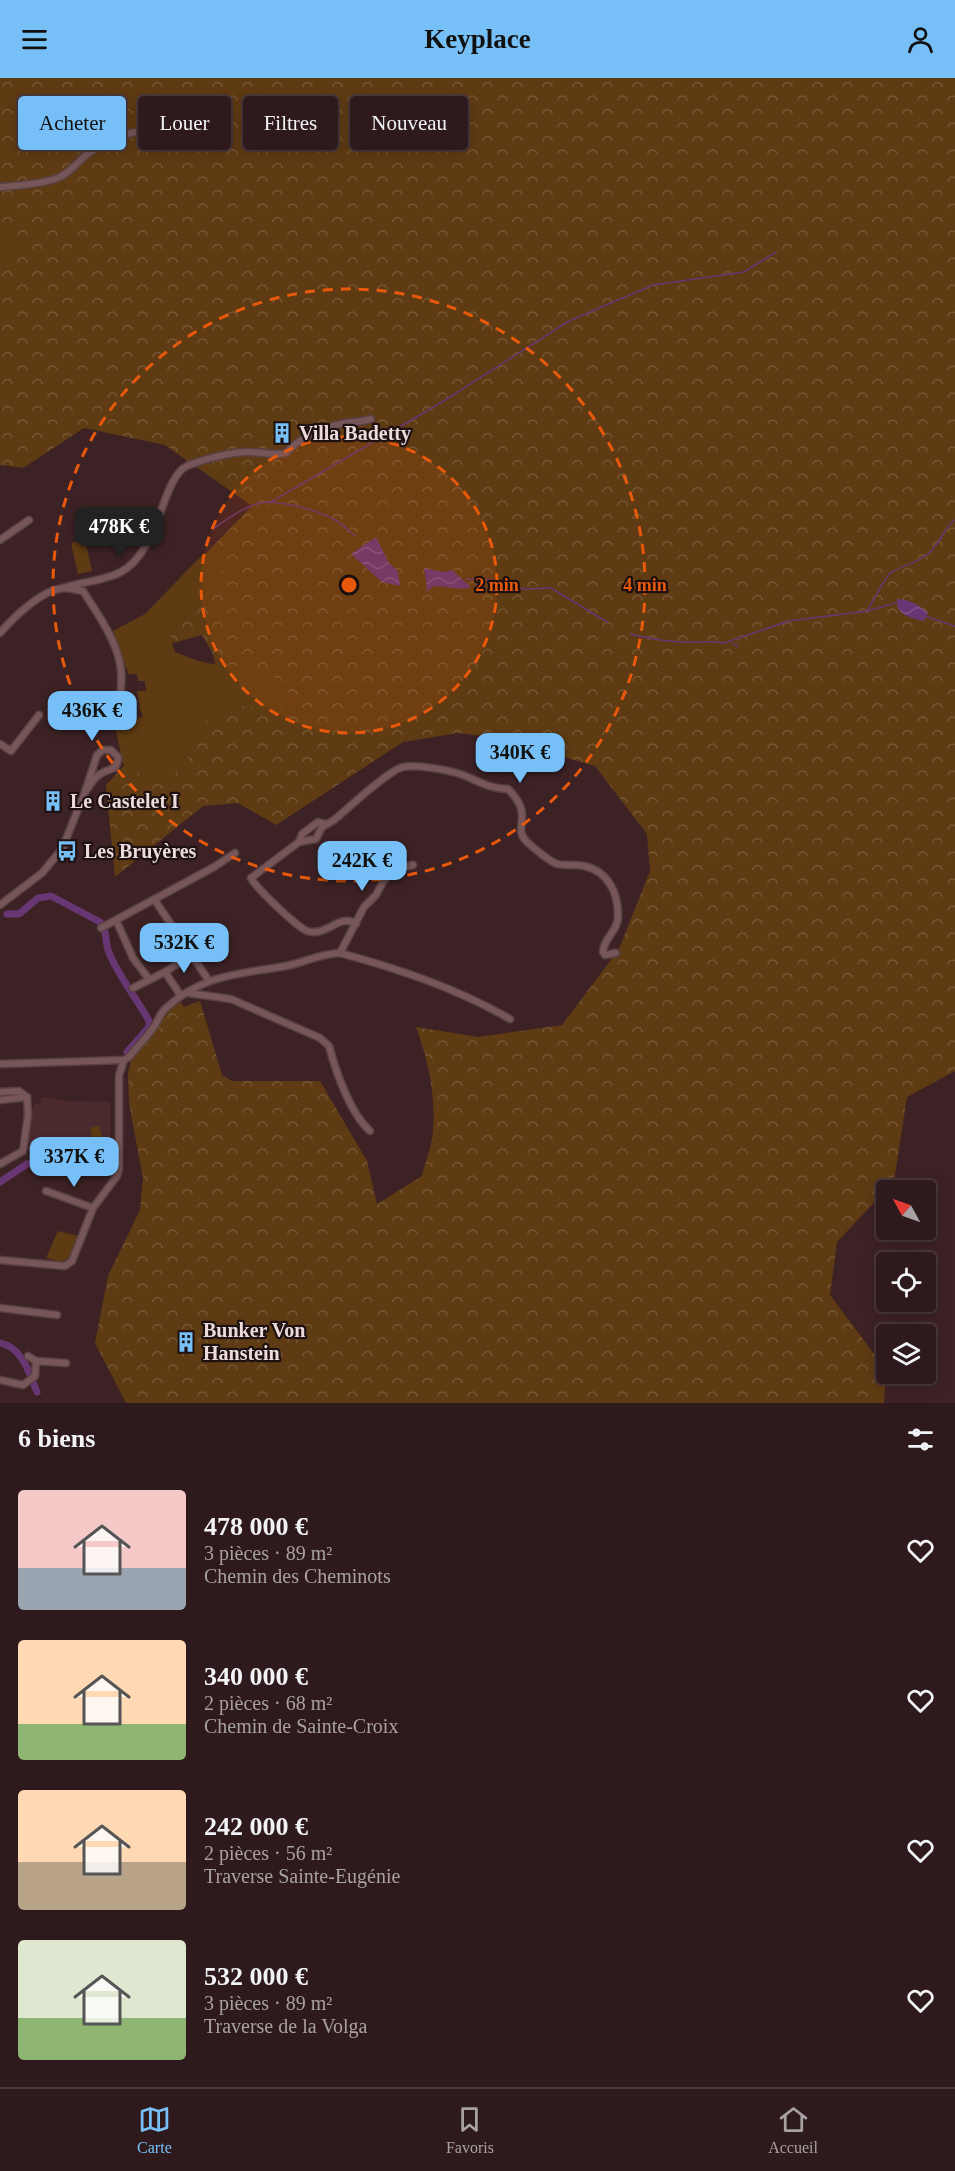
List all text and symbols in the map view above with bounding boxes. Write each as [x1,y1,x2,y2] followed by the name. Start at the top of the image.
[18,23,51,56] icon: menu
[904,23,937,56] icon: person
[424,24,531,54] text: Keyplace
[18,96,126,150] chip: Acheter
[138,96,231,150] chip: Louer
[243,96,338,150] chip: Filtres
[350,96,468,150] chip: Nouveau
[270,421,294,445] building icon: Villa Badetty
[299,422,411,445] place label: Villa Badetty
[70,507,168,558] pin: 478K €
[89,515,149,537] text: 478K €
[339,575,359,595] centre of rings
[475,575,519,595] text: 2 min
[623,575,667,595] text: 4 min
[43,691,141,742] pin: 436K €
[62,699,122,721] text: 436K €
[471,733,569,784] pin: 340K €
[490,741,550,763] text: 340K €
[41,789,65,813] building icon: Le Castelet I
[70,790,179,812] place label: Le Castelet I
[55,839,79,863] bus stop icon: Les Bruyères
[84,840,197,863] place label: Les Bruyères
[313,841,411,892] pin: 242K €
[332,849,392,871] text: 242K €
[135,923,233,974] pin: 532K €
[154,931,214,953] text: 532K €
[25,1137,123,1188] pin: 337K €
[44,1145,104,1167] text: 337K €
[876,1180,936,1240] north arrow
[876,1180,936,1384] map controls
[876,1252,936,1312] button: locate
[203,1319,305,1364] place label: Bunker Von Hanstein
[876,1324,936,1384] button: layers
[174,1330,198,1354] building icon: Bunker Von Hanstein
[904,1423,937,1456] icon: filters
[18,1424,95,1453] text: 6 biens
[204,1512,308,1541] text: 478 000 €
[66,1514,138,1586] icon: home
[904,1534,937,1567] icon: heart
[204,1542,332,1564] text: 3 pièces · 89 m²
[204,1565,391,1587] text: Chemin des Cheminots
[204,1662,308,1691] text: 340 000 €
[66,1664,138,1736] icon: home
[904,1684,937,1717] icon: heart
[204,1692,332,1714] text: 2 pièces · 68 m²
[204,1715,398,1737] text: Chemin de Sainte-Croix
[204,1812,308,1841] text: 242 000 €
[66,1814,138,1886] icon: home
[904,1834,937,1867] icon: heart
[204,1842,332,1864] text: 2 pièces · 56 m²
[204,1865,400,1887] text: Traverse Sainte-Eugénie
[204,1962,308,1991] text: 532 000 €
[66,1964,138,2036] icon: home
[904,1984,937,2017] icon: heart
[204,1992,332,2014] text: 3 pièces · 89 m²
[204,2015,368,2037] text: Traverse de la Volga
[137,2103,172,2157] tab: Carte
[446,2103,494,2157] tab: Favoris
[768,2103,818,2157] tab: Accueil

